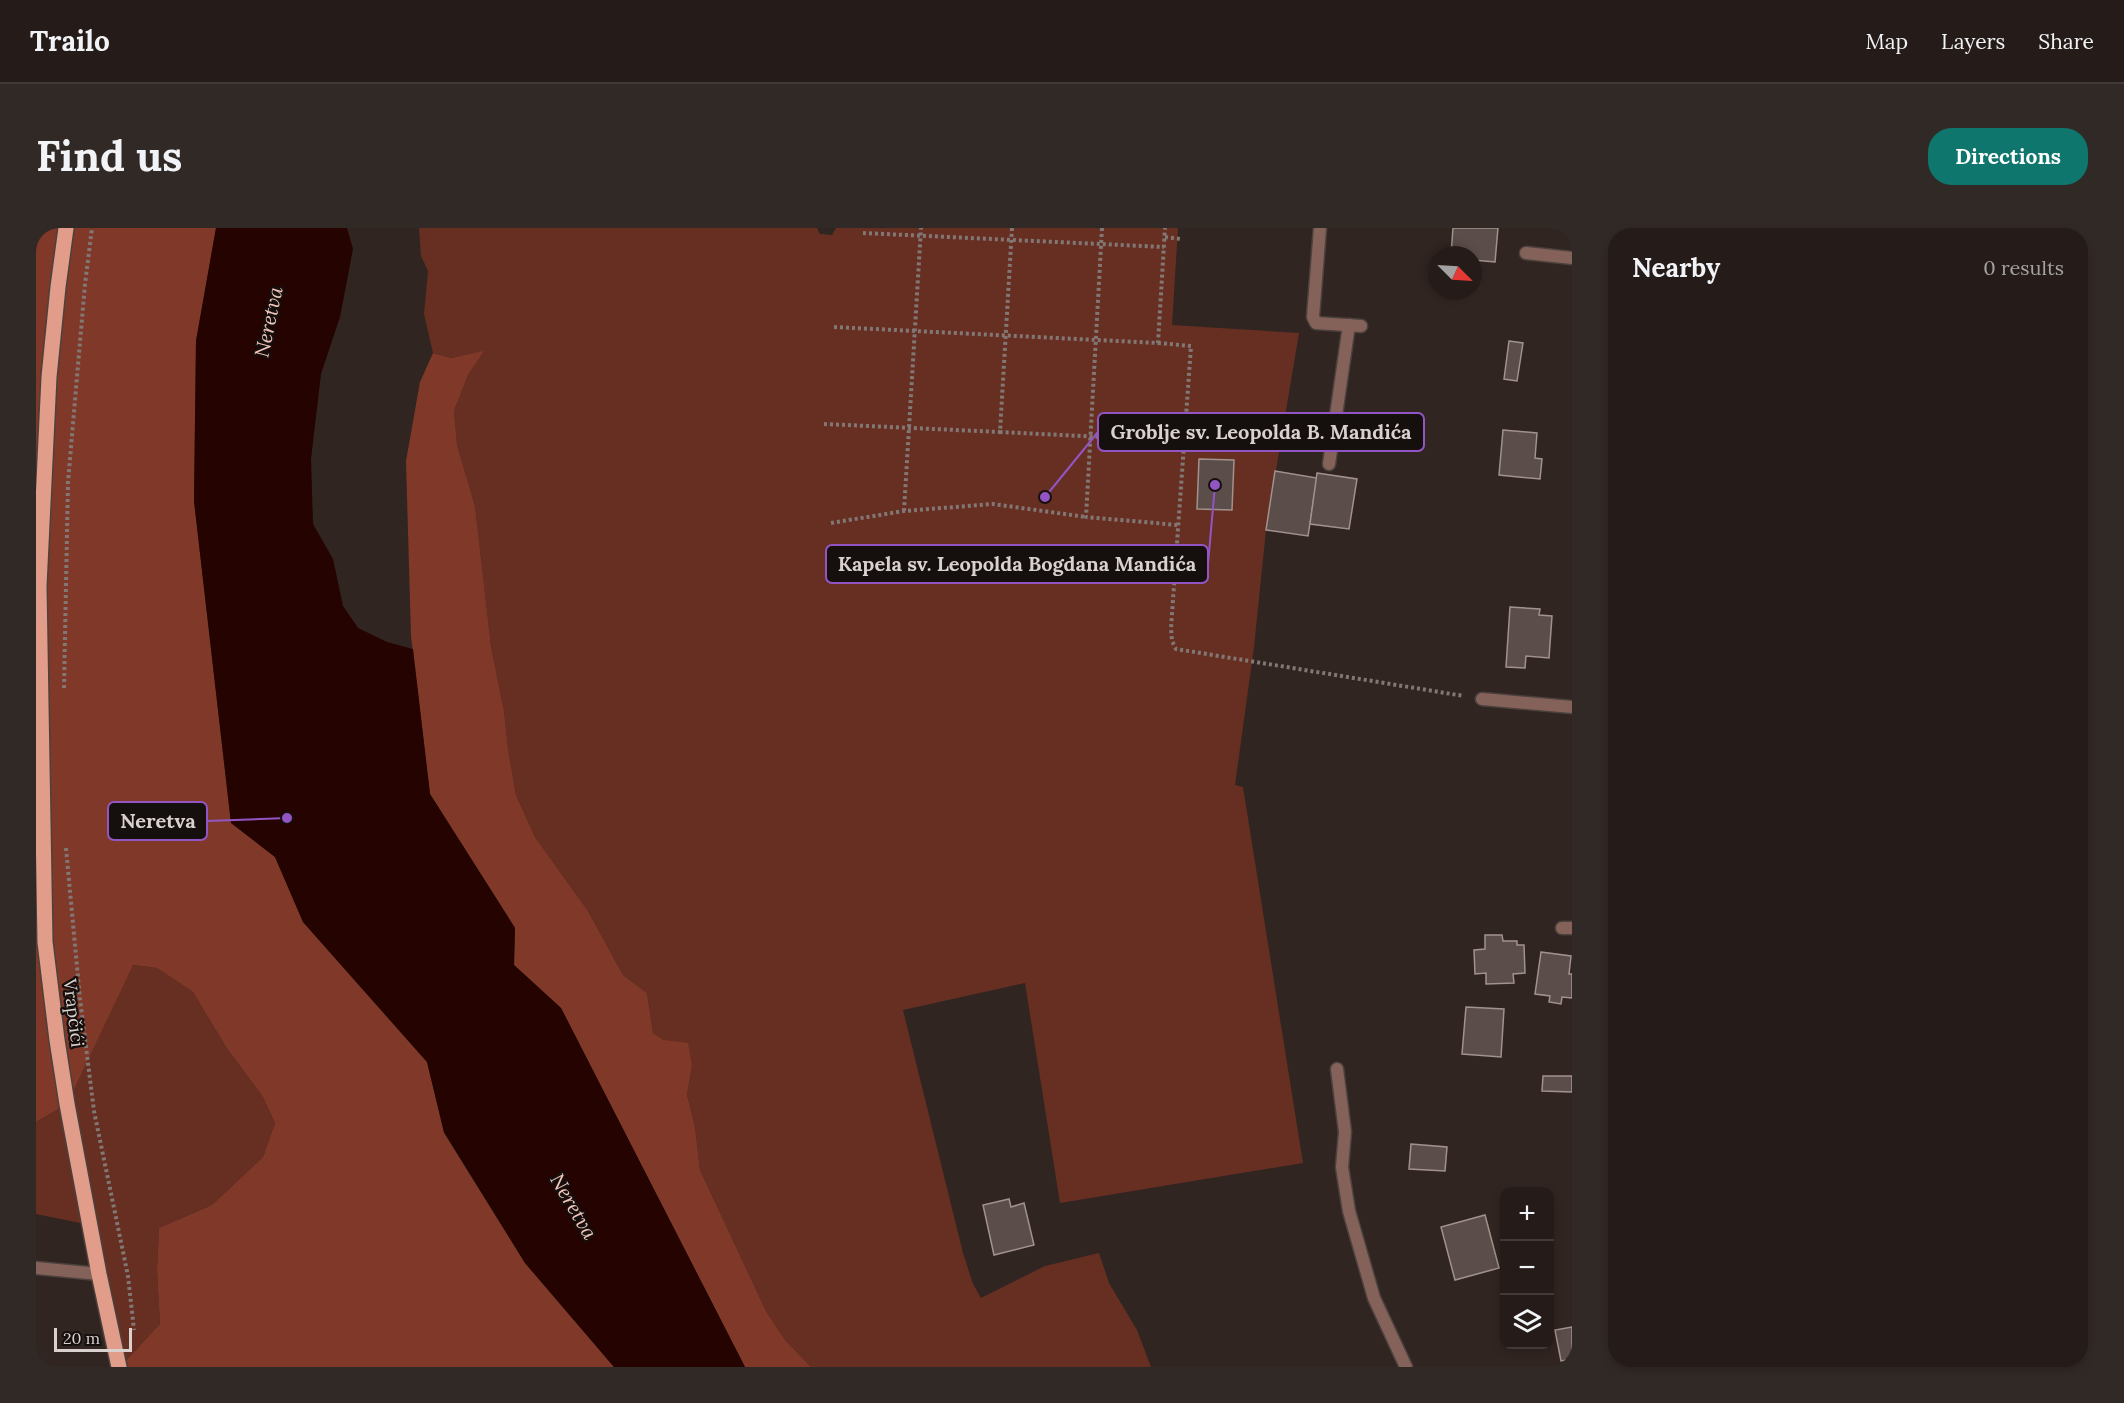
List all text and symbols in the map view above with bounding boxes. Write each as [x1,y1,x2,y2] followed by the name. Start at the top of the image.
[30,23,110,59] text: Trailo
[1865,28,1908,55] text: Map
[1941,28,2005,55] text: Layers
[2038,28,2094,55] text: Share
[1928,128,2088,185] button: Directions
[36,129,182,183] text: Find us
[1428,246,1482,300] north arrow
[1632,251,1720,284] text: Nearby
[1983,255,2064,280] text: 0 results
[248,284,288,360] water label: Neretva
[1098,413,1424,451] callout: Groblje sv. Leopolda B. Mandića
[1110,419,1412,444] text: Groblje sv. Leopolda B. Mandića
[826,545,1208,583] callout: Kapela sv. Leopolda Bogdana Mandića
[838,551,1197,576] text: Kapela sv. Leopolda Bogdana Mandića
[108,802,207,840] callout: Neretva
[120,808,196,833] text: Neretva
[58,977,90,1048] street label: Vrapčići
[545,1169,603,1243] water label: Neretva
[1500,1187,1554,1349] map controls
[1500,1187,1554,1241] button: +
[1500,1241,1554,1295] button: −
[1500,1295,1554,1349] button: layers
[54,1325,132,1352] scale bar
[63,1328,100,1348] text: 20 m

